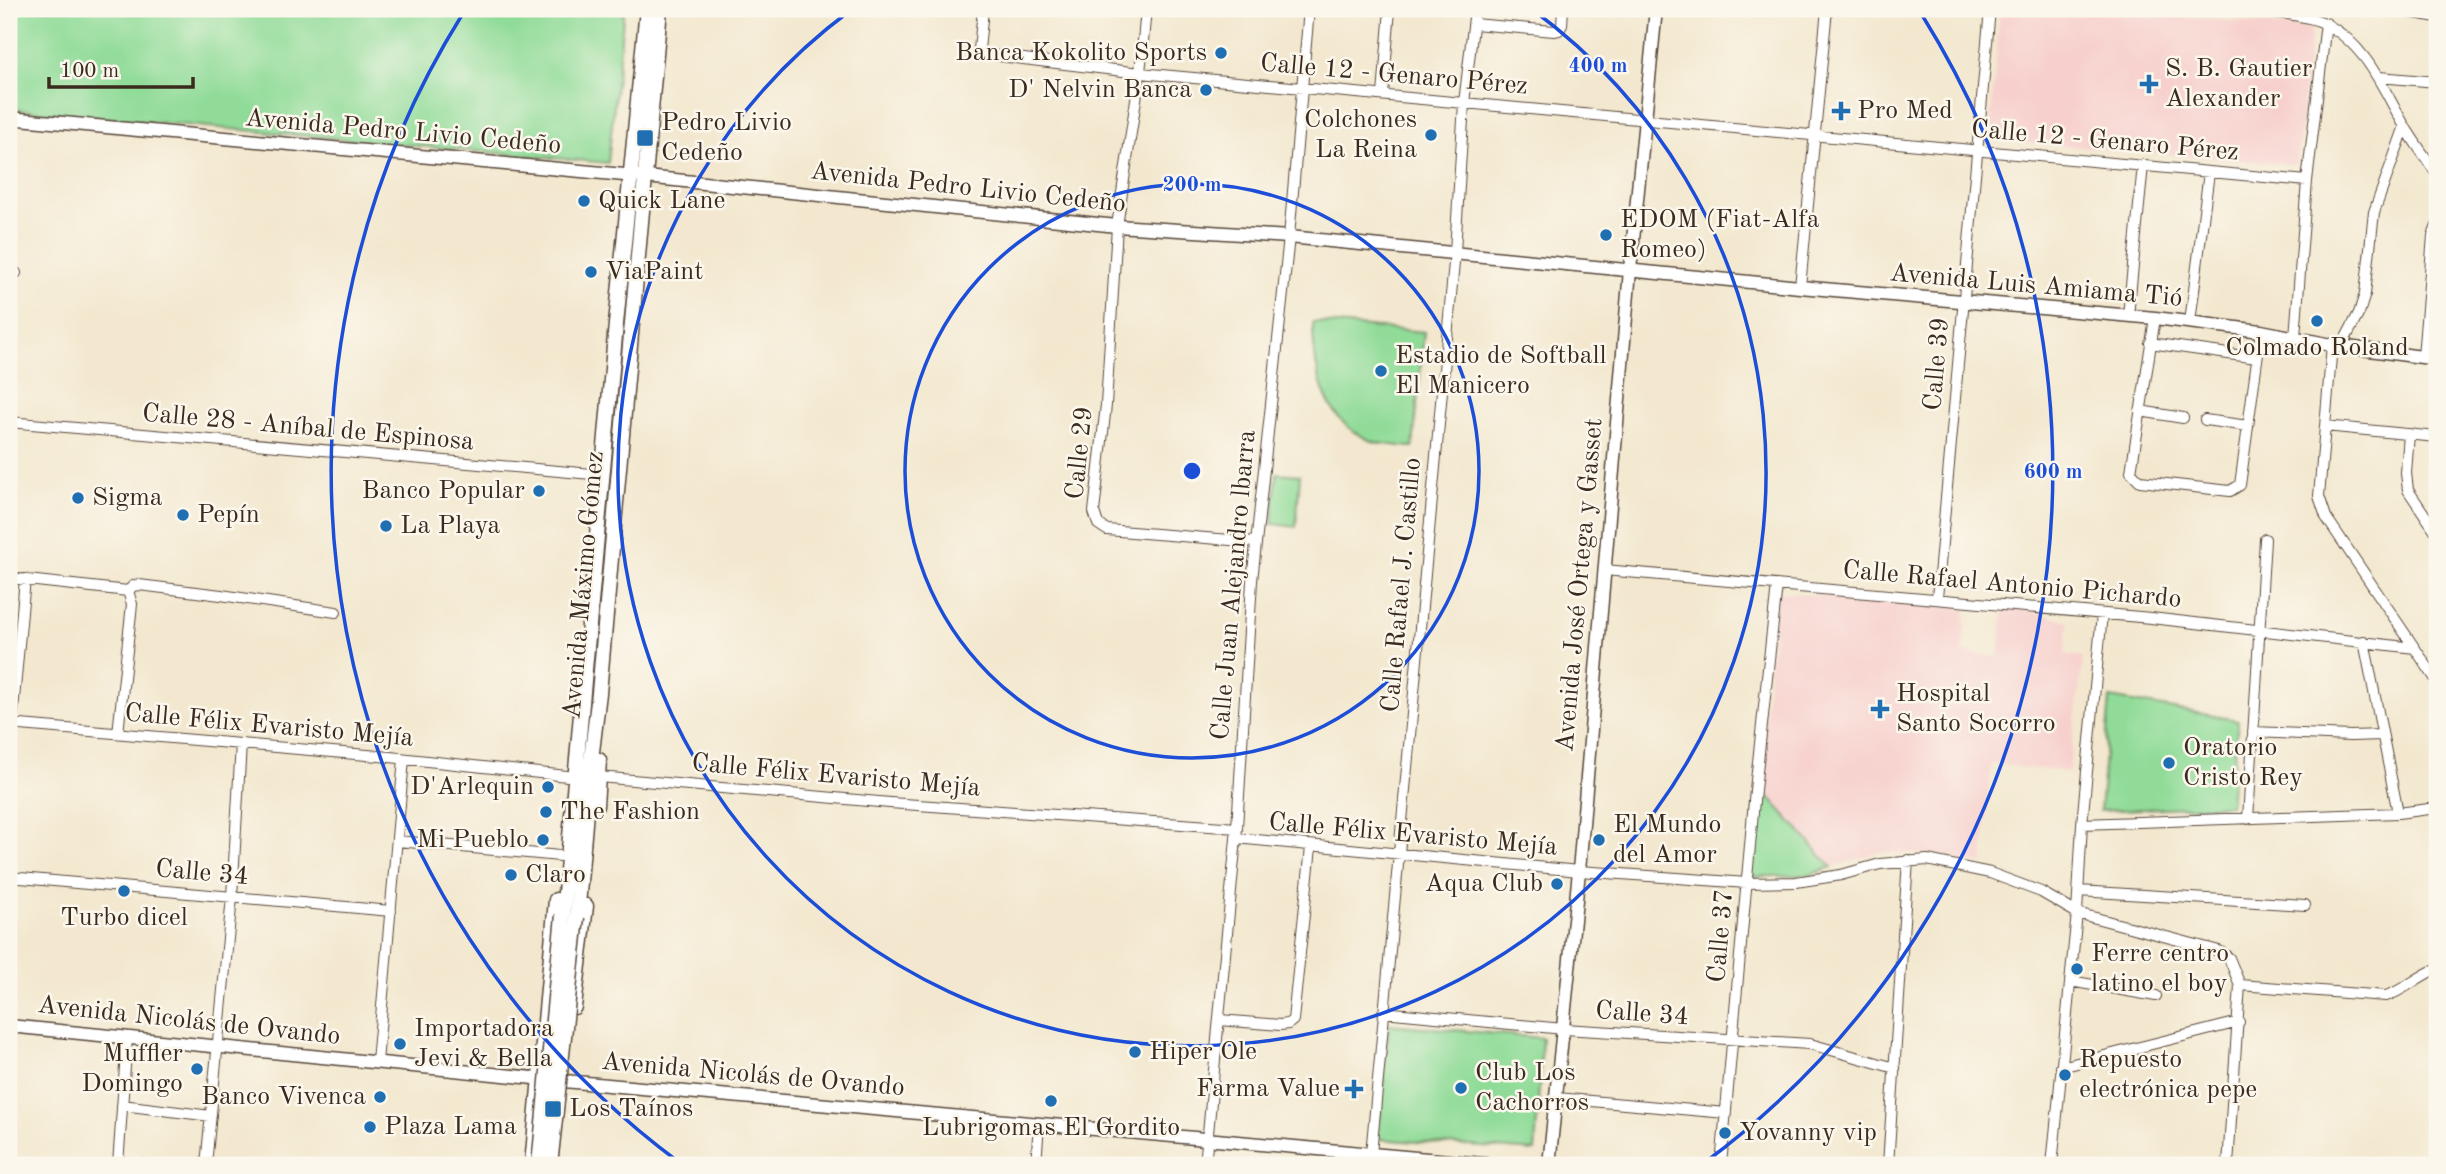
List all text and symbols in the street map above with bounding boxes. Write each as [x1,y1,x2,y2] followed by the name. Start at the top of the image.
[955,40,1207,66] place label: Banca Kokolito Sports
[1213,45,1229,61] marker: Banca Kokolito Sports
[49,46,192,90] scale bar
[1259,50,1529,100] street label: Calle 12 - Genaro Pérez
[1568,56,1628,77] text: 400 m
[2165,56,2313,112] place label: S. B. Gautier Alexander
[60,61,119,82] text: 100 m
[2139,74,2159,94] marker: S. B. Gautier Alexander
[1008,77,1192,103] place label: D' Nelvin Banca
[1198,82,1214,98] marker: D' Nelvin Banca
[1857,98,1953,124] place label: Pro Med
[1831,101,1851,121] marker: Pro Med
[244,105,562,159] street label: Avenida Pedro Livio Cedeño
[1304,107,1417,163] place label: Colchones La Reina
[661,110,792,166] place label: Pedro Livio Cedeño
[1970,116,2240,166] street label: Calle 12 - Genaro Pérez
[1423,127,1439,143] marker: Colchones La Reina
[635,128,655,148] marker: Pedro Livio Cedeño
[809,158,1127,218] street label: Avenida Pedro Livio Cedeño
[1162,175,1222,196] text: 200 m
[598,188,726,214] place label: Quick Lane
[576,193,592,209] marker: Quick Lane
[1620,207,1820,263] place label: EDOM (Fiat-Alfa Romeo)
[1598,227,1614,243] marker: EDOM (Fiat-Alfa Romeo)
[605,259,703,285] place label: ViaPaint
[1888,260,2184,312] street label: Avenida Luis Amiama Tió
[583,264,599,280] marker: ViaPaint
[2309,313,2325,329] marker: Colmado Roland
[1920,316,1954,412] street label: Calle 39
[2225,335,2409,361] place label: Colmado Roland
[1395,343,1607,399] place label: Estadio de Softball El Manicero
[1373,363,1389,379] marker: Estadio de Softball El Manicero
[141,401,475,455] street label: Calle 28 - Aníbal de Espinosa
[1062,405,1098,501] street label: Calle 29
[1552,417,1608,753] street label: Avenida José Ortega y Gasset
[1207,429,1261,741] street label: Calle Juan Alejandro lbarra
[559,450,609,720] street label: Avenida Máximo Gómez
[1378,456,1426,714] street label: Calle Rafael J. Castillo
[1180,459,1204,483] centre of rings
[2023,462,2083,483] text: 600 m
[362,478,525,504] place label: Banco Popular
[531,483,547,499] marker: Banco Popular
[92,485,163,511] place label: Sigma
[70,490,86,506] marker: Sigma
[197,502,260,528] place label: Pepín
[175,507,191,523] marker: Pepín
[400,513,501,539] place label: La Playa
[378,518,394,534] marker: La Playa
[1842,557,2182,613] street label: Calle Rafael Antonio Pichardo
[1896,681,2056,737] place label: Hospital Santo Socorro
[1870,699,1890,719] marker: Hospital Santo Socorro
[123,700,415,752] street label: Calle Félix Evaristo Mejía
[2183,735,2303,791] place label: Oratorio Cristo Rey
[690,750,982,802] street label: Calle Félix Evaristo Mejía
[2161,755,2177,771] marker: Oratorio Cristo Rey
[410,774,534,800] place label: D'Arlequin
[540,779,556,795] marker: D'Arlequin
[560,799,700,825] place label: The Fashion
[538,804,554,820] marker: The Fashion
[1267,809,1559,861] street label: Calle Félix Evaristo Mejía
[1613,812,1721,868] place label: El Mundo del Amor
[416,827,529,853] place label: Mi Pueblo
[535,832,551,848] marker: Mi Pueblo
[1591,832,1607,848] marker: El Mundo del Amor
[154,856,250,890] street label: Calle 34
[525,862,586,888] place label: Claro
[503,867,519,883] marker: Claro
[1424,871,1543,897] place label: Aqua Club
[1549,876,1565,892] marker: Aqua Club
[116,883,132,899] marker: Turbo dicel
[1704,888,1738,984] street label: Calle 37
[60,905,188,931] place label: Turbo dicel
[2091,941,2229,997] place label: Ferre centro latino el boy
[2069,961,2085,977] marker: Ferre centro latino el boy
[36,992,342,1050] street label: Avenida Nicolás de Ovando
[1594,998,1690,1030] street label: Calle 34
[414,1016,554,1072] place label: Importadora Jevi & Bella
[392,1036,408,1052] marker: Importadora Jevi & Bella
[1149,1039,1257,1065] place label: Hiper Ole
[81,1041,183,1097] place label: Muffler Domingo
[1127,1044,1143,1060] marker: Hiper Ole
[2079,1047,2257,1103] place label: Repuesto electrónica pepe
[600,1049,906,1101] street label: Avenida Nicolás de Ovando
[1475,1060,1589,1116] place label: Club Los Cachorros
[189,1061,205,1077] marker: Muffler Domingo
[2057,1067,2073,1083] marker: Repuesto electrónica pepe
[1196,1076,1340,1102] place label: Farma Value
[1453,1080,1469,1096] marker: Club Los Cachorros
[1346,1081,1362,1097] marker: Farma Value
[201,1084,366,1110] place label: Banco Vivenca
[372,1089,388,1105] marker: Banco Vivenca
[1043,1093,1059,1109] marker: Lubrigomas El Gordito
[569,1096,693,1122] place label: Los Taínos
[543,1099,563,1119] marker: Los Taínos
[384,1114,517,1140] place label: Plaza Lama
[922,1115,1180,1141] place label: Lubrigomas El Gordito
[362,1119,378,1135] marker: Plaza Lama
[1739,1120,1877,1146] place label: Yovanny vip
[1717,1125,1733,1141] marker: Yovanny vip

